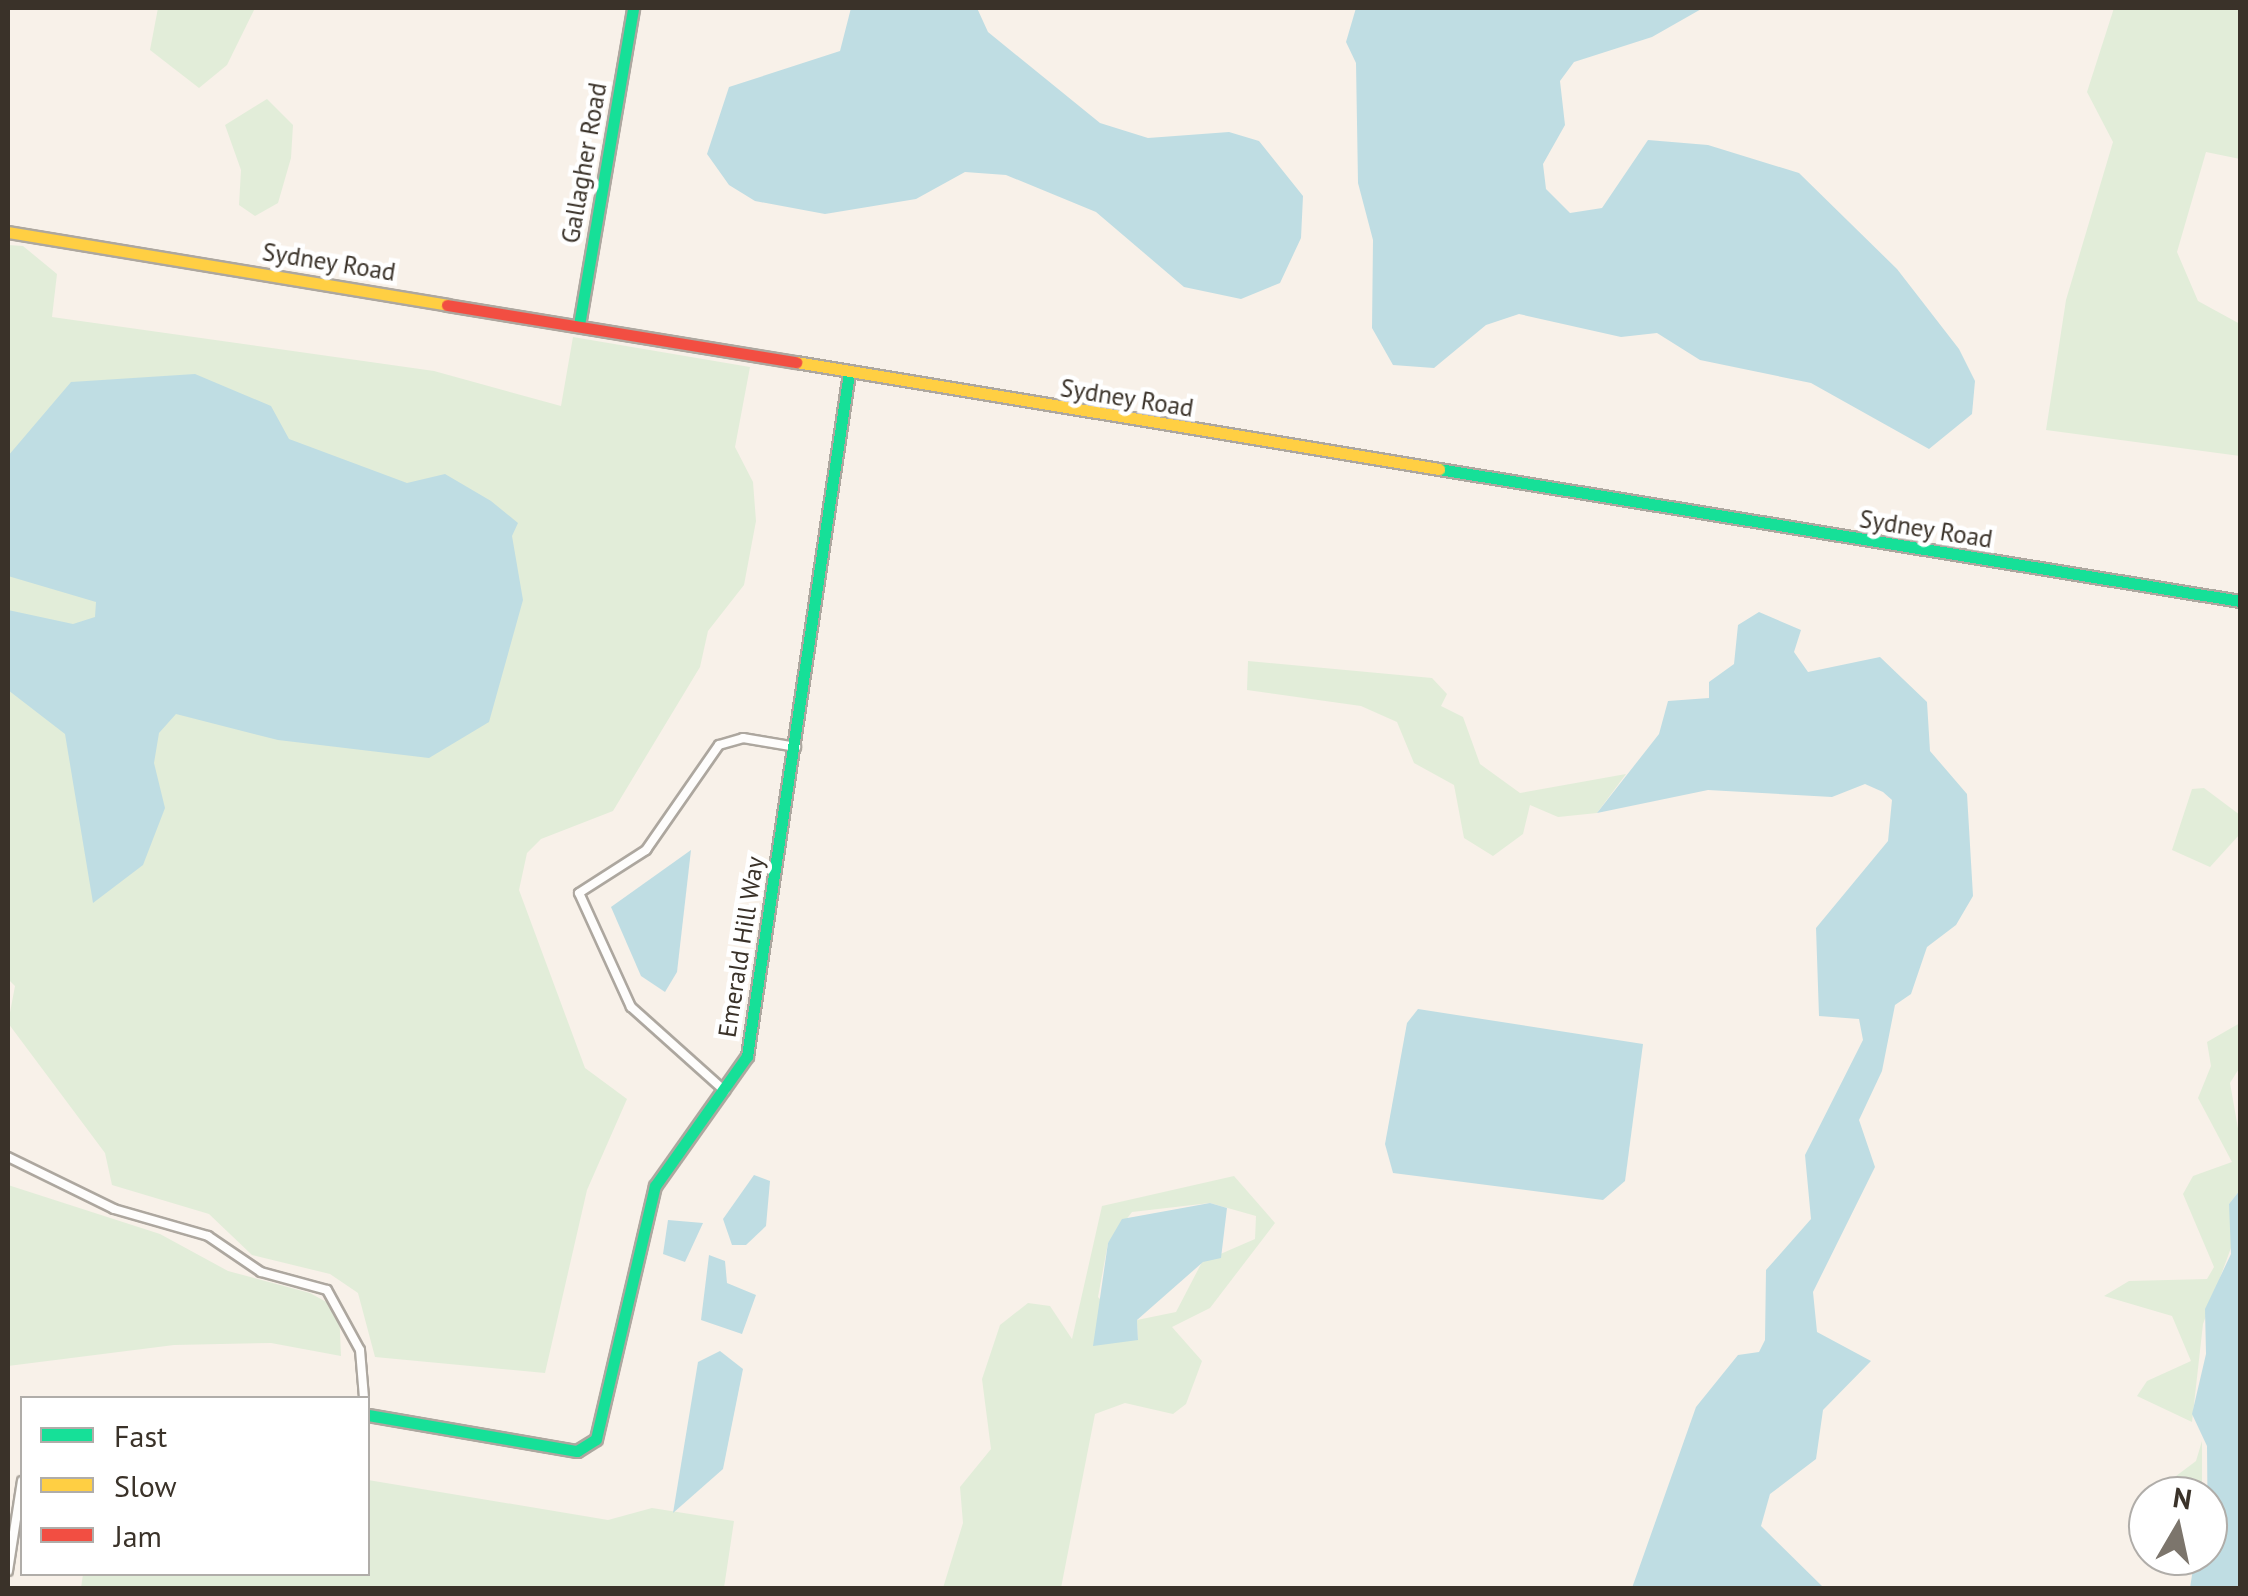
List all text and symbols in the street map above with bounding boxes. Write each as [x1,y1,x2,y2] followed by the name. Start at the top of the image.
[555,80,613,246] street label: Gallagher Road
[260,237,398,287] street label: Sydney Road
[1058,373,1196,423] street label: Sydney Road
[1857,504,1995,554] street label: Sydney Road
[712,854,770,1040] street label: Emerald Hill Way
[20,1396,370,1576] legend
[114,1416,167,1455] text: Fast
[114,1466,177,1505] text: Slow
[2128,1476,2228,1576] north arrow
[2170,1478,2194,1518] text: N
[114,1516,162,1555] text: Jam

